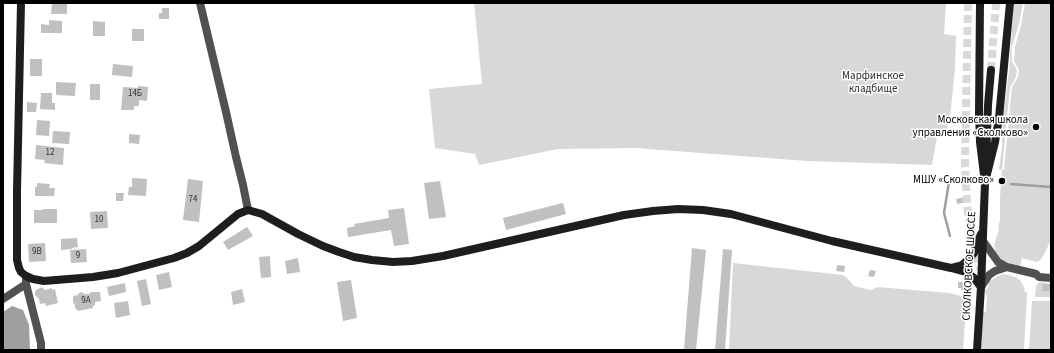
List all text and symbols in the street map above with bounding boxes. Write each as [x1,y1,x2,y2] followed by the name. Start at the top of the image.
[842,70,904,96] park label: Марфинское кладбище
[128,89,142,99] house number: 14Б
[913,114,1028,140] place label: Московская школа управления «Сколково»
[1031,122,1041,132] marker: Московская школа управления «Сколково»
[46,148,54,158] house number: 12
[913,174,994,188] place label: МШУ «Сколково»
[997,176,1007,186] marker: МШУ «Сколково»
[189,195,197,205] house number: 74
[961,211,979,321] street label: СКОЛКОВСКОЕ ШОССЕ
[95,215,103,225] house number: 10
[32,247,42,257] house number: 9В
[76,251,80,261] house number: 9
[81,296,91,306] house number: 9А

